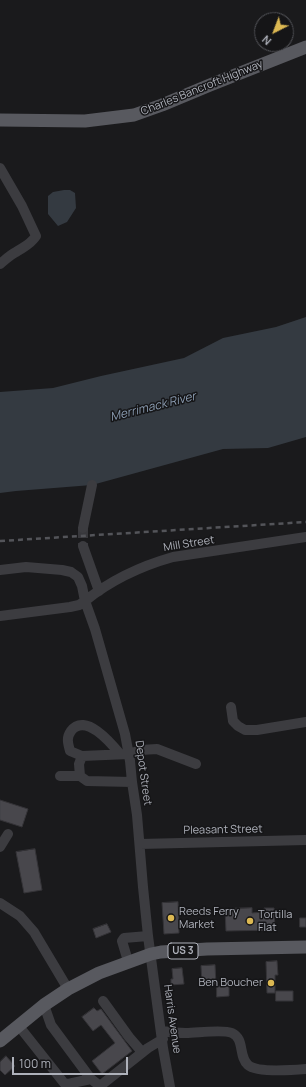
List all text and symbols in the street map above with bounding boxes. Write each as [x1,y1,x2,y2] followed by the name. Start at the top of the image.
[254,12,294,52] north arrow
[258,32,274,49] text: N
[139,57,265,119] street label: Charles Bancroft Highway
[109,389,197,425] water label: Merrimack River
[163,533,215,555] street label: Mill Street
[132,740,154,806] street label: Depot Street
[183,823,263,837] street label: Pleasant Street
[179,905,239,931] place label: Reeds Ferry Market
[258,908,292,934] place label: Tortilla Flat
[166,913,176,923] marker: Reeds Ferry Market
[245,916,255,926] marker: Tortilla Flat
[168,943,198,959] road number: US 3
[198,976,263,990] place label: Ben Boucher
[266,978,276,988] marker: Ben Boucher
[161,984,183,1054] street label: Harris Avenue
[14,1049,130,1075] scale bar
[19,1055,51,1072] text: 100 m

